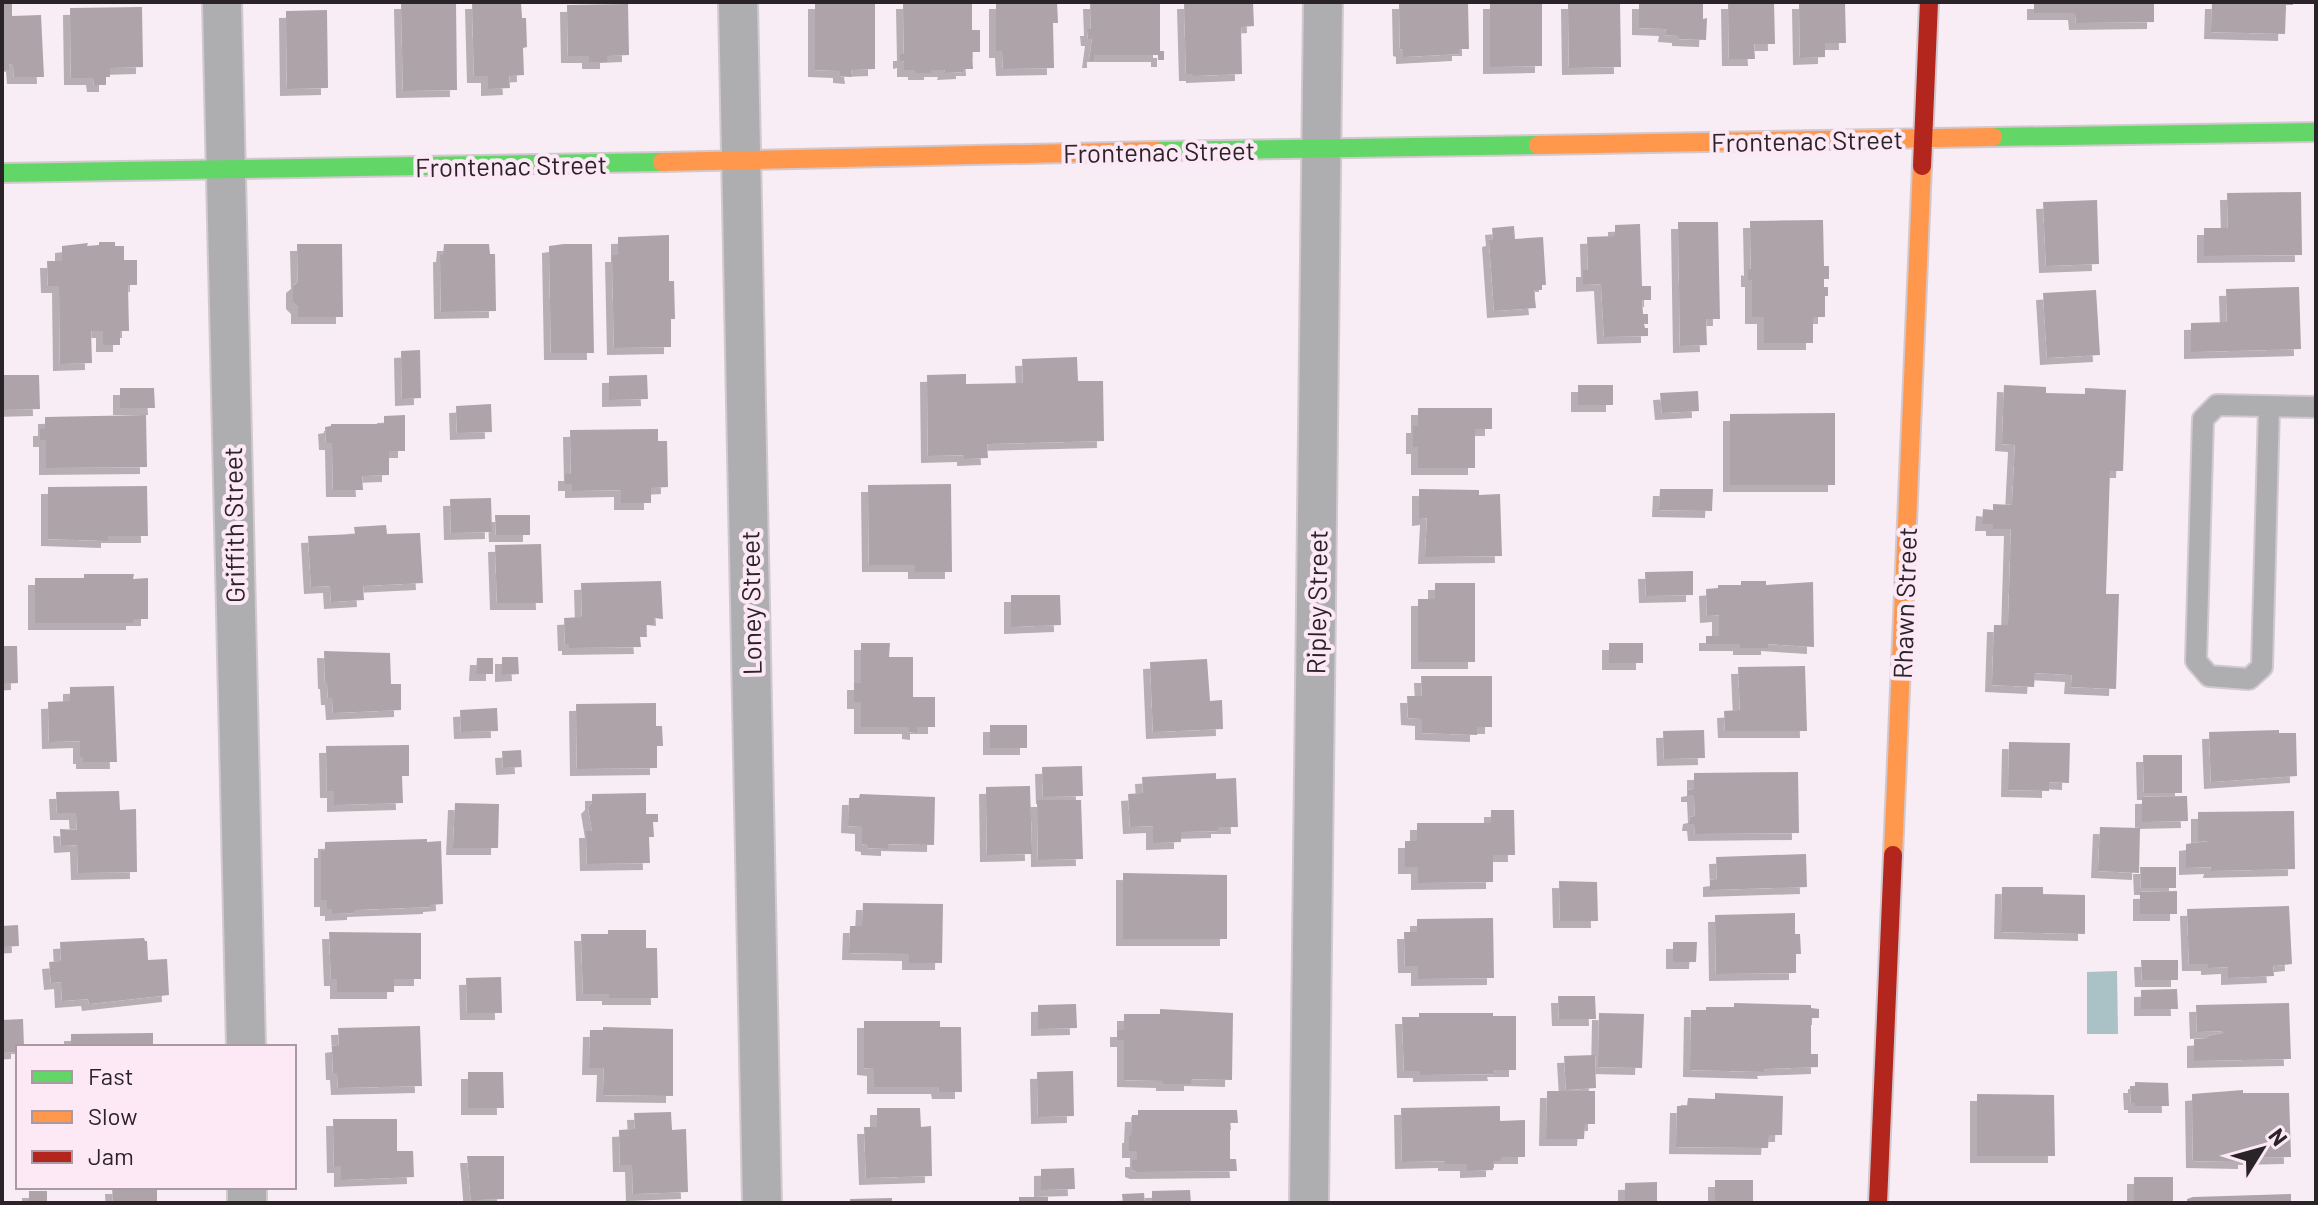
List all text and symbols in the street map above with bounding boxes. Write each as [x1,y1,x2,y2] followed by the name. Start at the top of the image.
[1711,123,1903,157] street label: Frontenac Street
[1063,134,1255,168] street label: Frontenac Street
[415,148,607,182] street label: Frontenac Street
[216,447,250,603] street label: Griffith Street
[1886,527,1922,679] street label: Rhawn Street
[1299,529,1333,675] street label: Ripley Street
[733,531,767,675] street label: Loney Street
[16,1045,296,1189] legend
[88,1061,133,1090] text: Fast
[88,1101,137,1130] text: Slow
[2222,1109,2302,1189] north arrow
[2264,1123,2294,1150] text: N
[88,1141,134,1170] text: Jam

